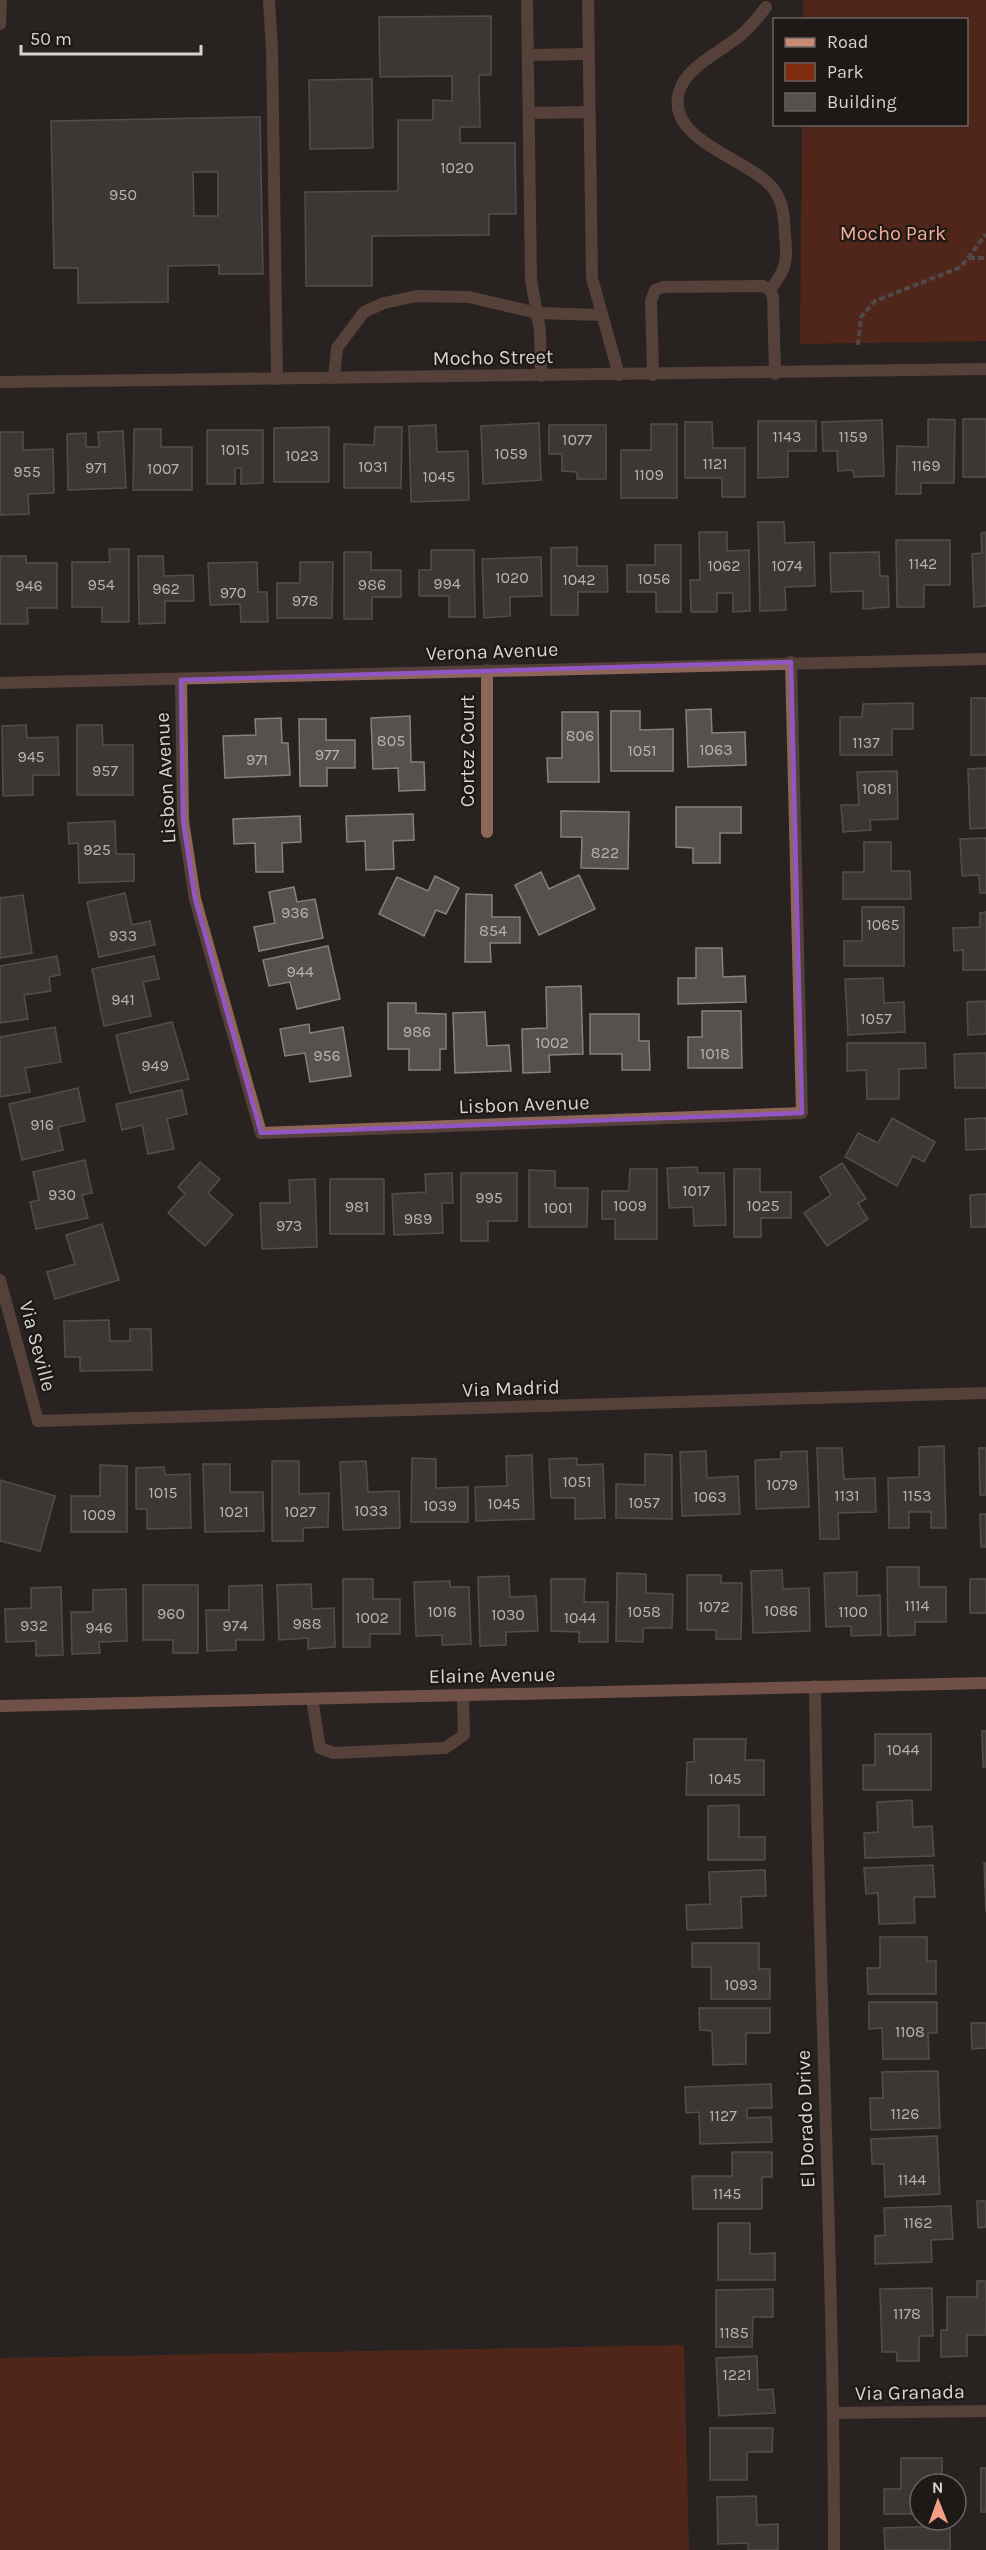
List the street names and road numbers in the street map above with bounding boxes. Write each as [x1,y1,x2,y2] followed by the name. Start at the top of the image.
[432,345,554,370] street label: Mocho Street
[425,638,559,665] street label: Verona Avenue
[456,694,479,807] street label: Cortez Court
[151,712,180,844] street label: Lisbon Avenue
[458,1091,590,1118] street label: Lisbon Avenue
[14,1298,61,1394] street label: Via Seville
[462,1375,560,1402] street label: Via Madrid
[428,1663,556,1688] street label: Elaine Avenue
[792,2050,819,2188] street label: El Dorado Drive
[855,2380,965,2405] street label: Via Granada

